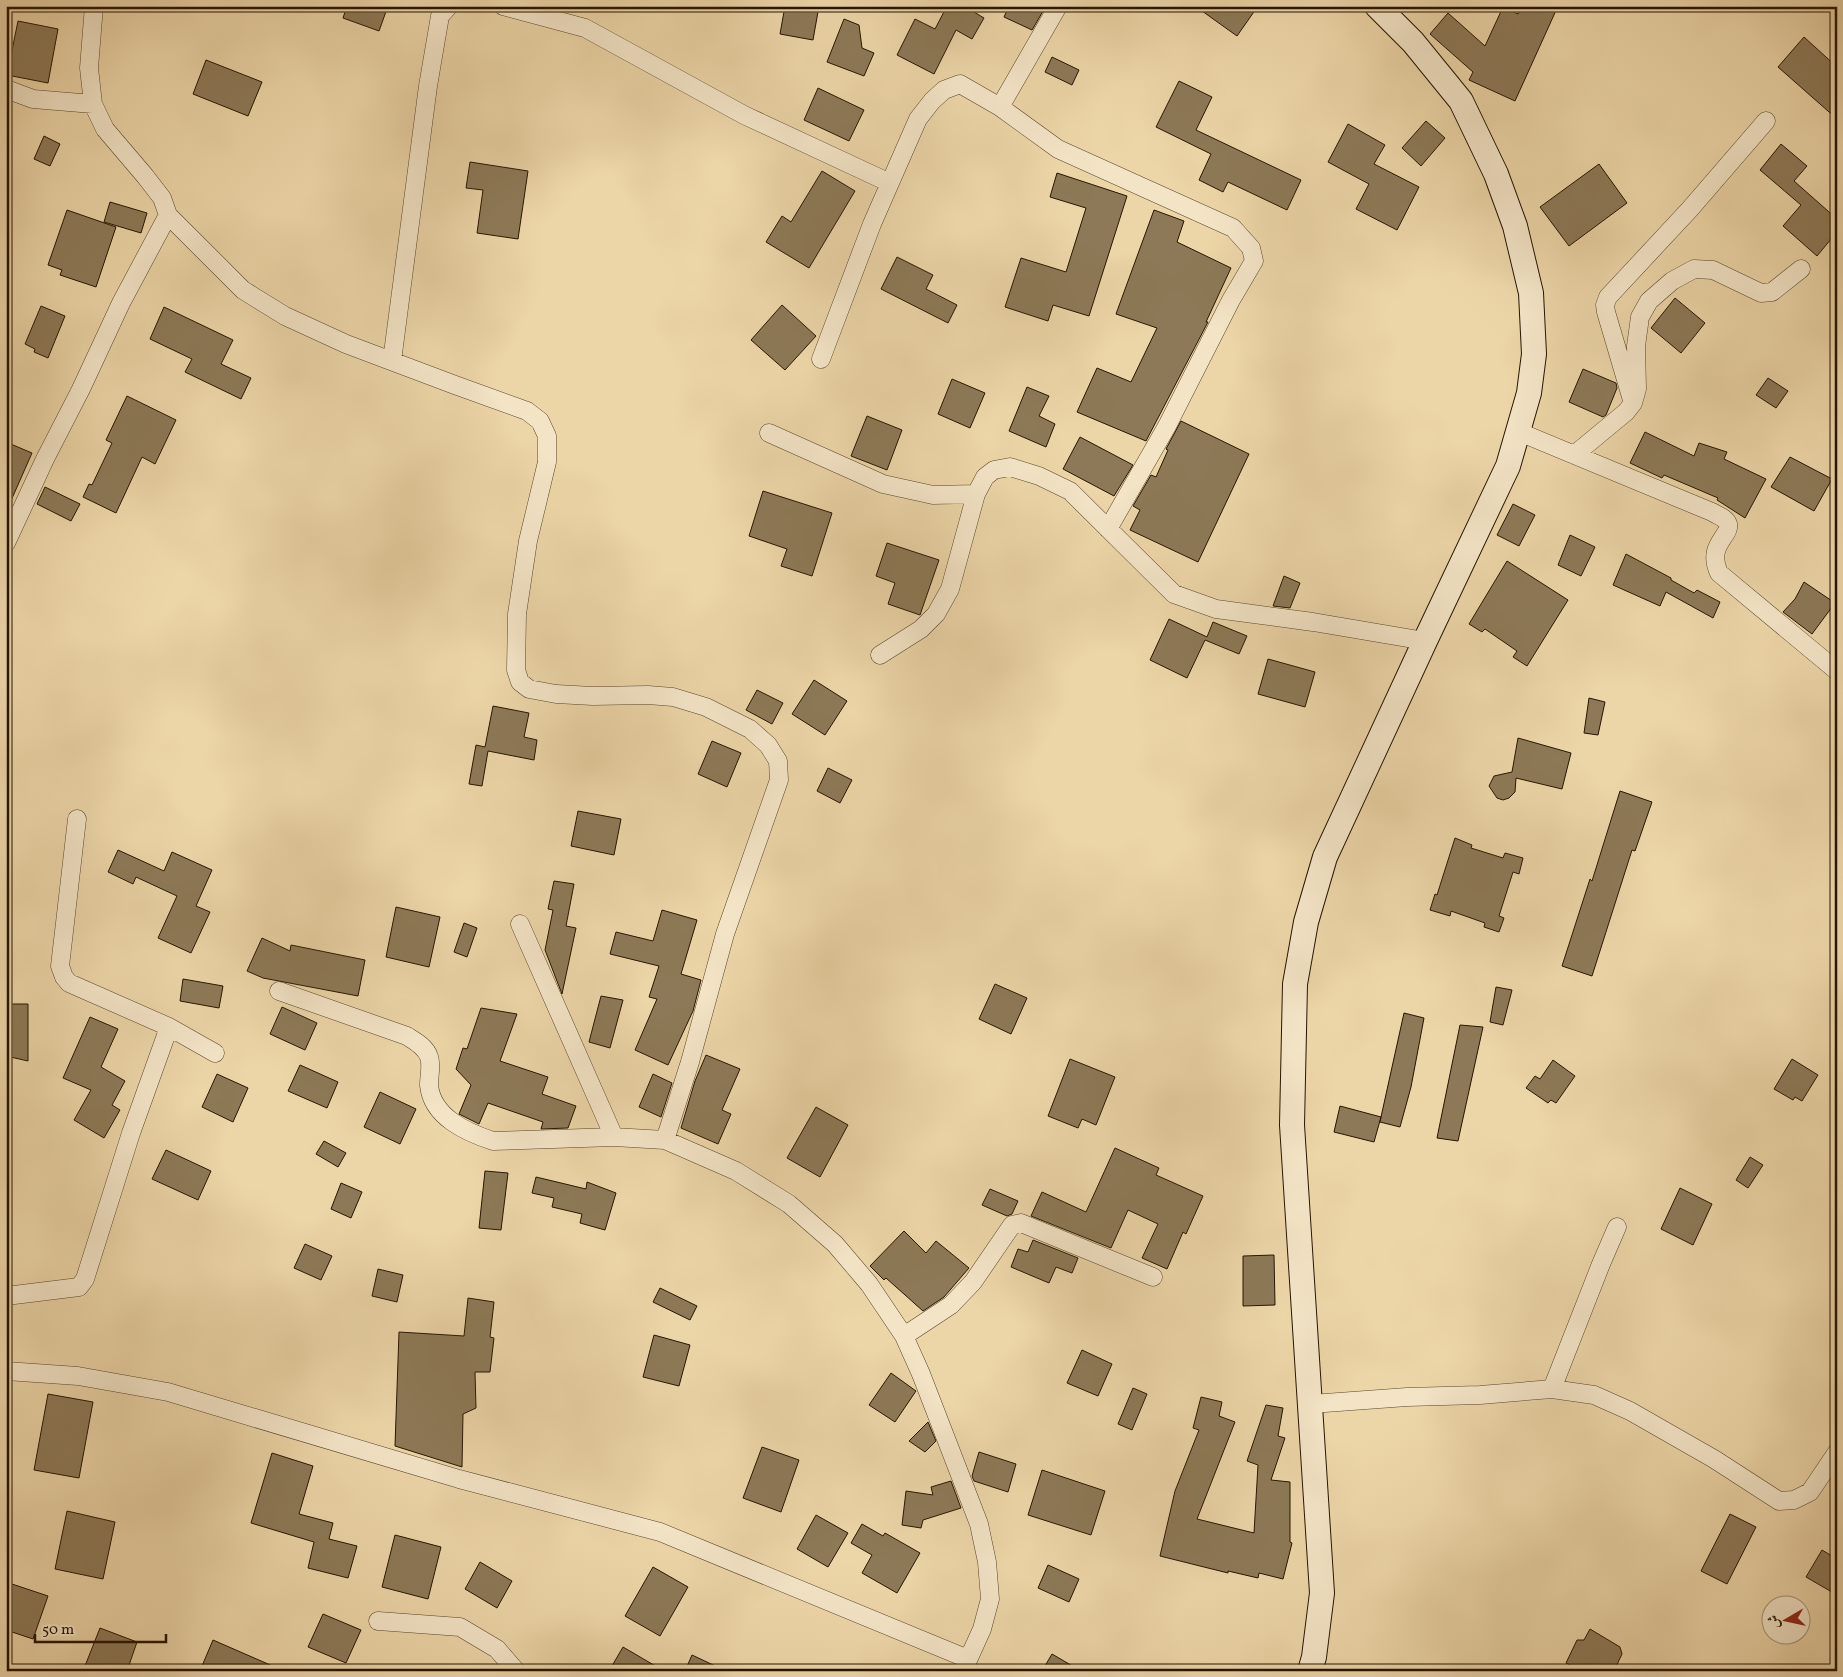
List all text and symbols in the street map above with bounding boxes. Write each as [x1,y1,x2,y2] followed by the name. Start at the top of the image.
[1760,1594,1810,1644] north arrow
[35,1612,166,1644] scale bar
[1764,1613,1785,1630] text: ش
[42,1620,74,1641] text: 50 m

